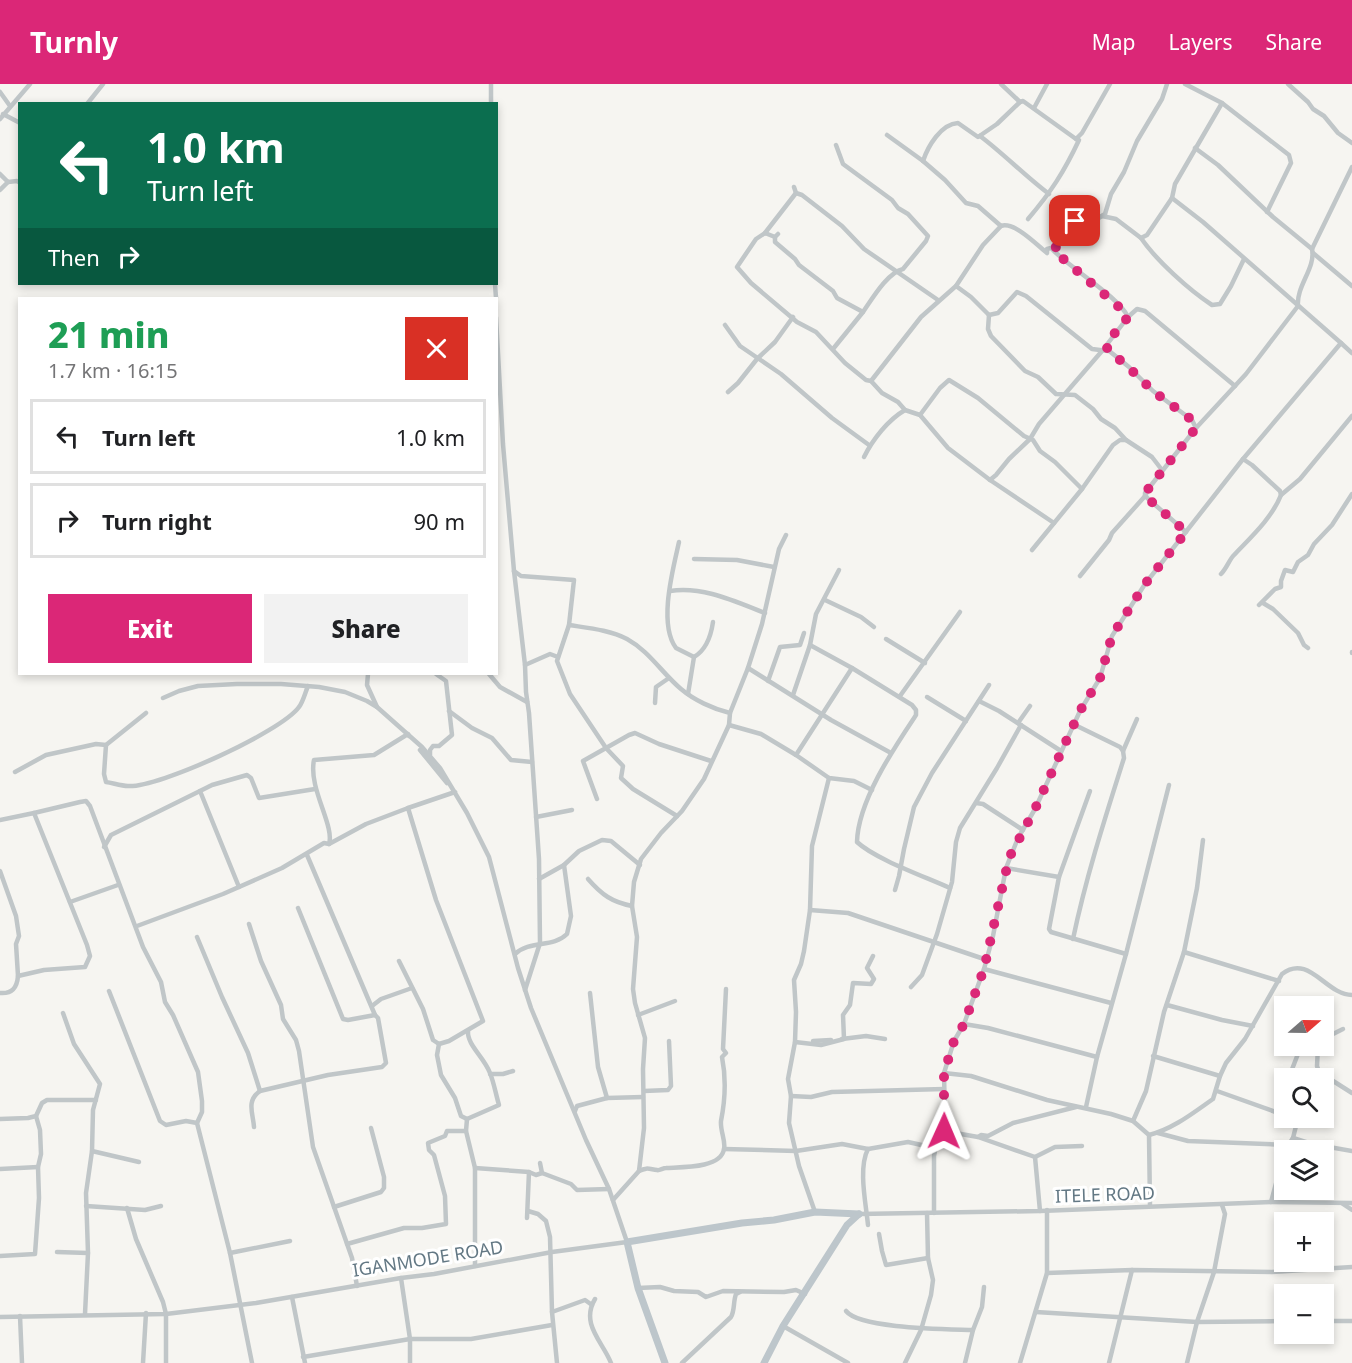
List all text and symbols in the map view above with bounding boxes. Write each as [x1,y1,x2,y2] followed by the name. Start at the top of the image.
[30,23,118,61] text: Turnly
[1092,28,1136,56] text: Map
[1169,28,1233,56] text: Layers
[1266,28,1322,56] text: Share
[147,118,285,175] text: 1.0 km
[48,126,126,204] icon: left
[147,172,253,209] text: Turn left
[1049,195,1100,246] pin
[1058,204,1091,237] icon: arrive
[112,240,145,273] icon: right
[48,242,100,272] text: Then
[48,310,169,359] text: 21 min
[405,317,468,380] button: close
[48,357,178,384] text: 1.7 km · 16:15
[51,420,84,453] icon: left
[102,422,196,452] text: Turn left
[396,422,465,452] text: 1.0 km
[51,504,84,537] icon: right
[102,506,212,536] text: Turn right
[414,506,465,536] text: 90 m
[48,594,252,663] button: Exit
[264,594,468,663] button: Share
[1274,996,1334,1056] north arrow
[1274,996,1334,1344] map controls
[1274,1068,1334,1128] button: search
[912,1099,976,1163] position arrow
[1274,1140,1334,1200] button: layers
[1055,1180,1155,1208] street label: ITELE ROAD
[1274,1212,1334,1272] button: +
[351,1234,505,1282] street label: IGANMODE ROAD
[1274,1284,1334,1344] button: −

